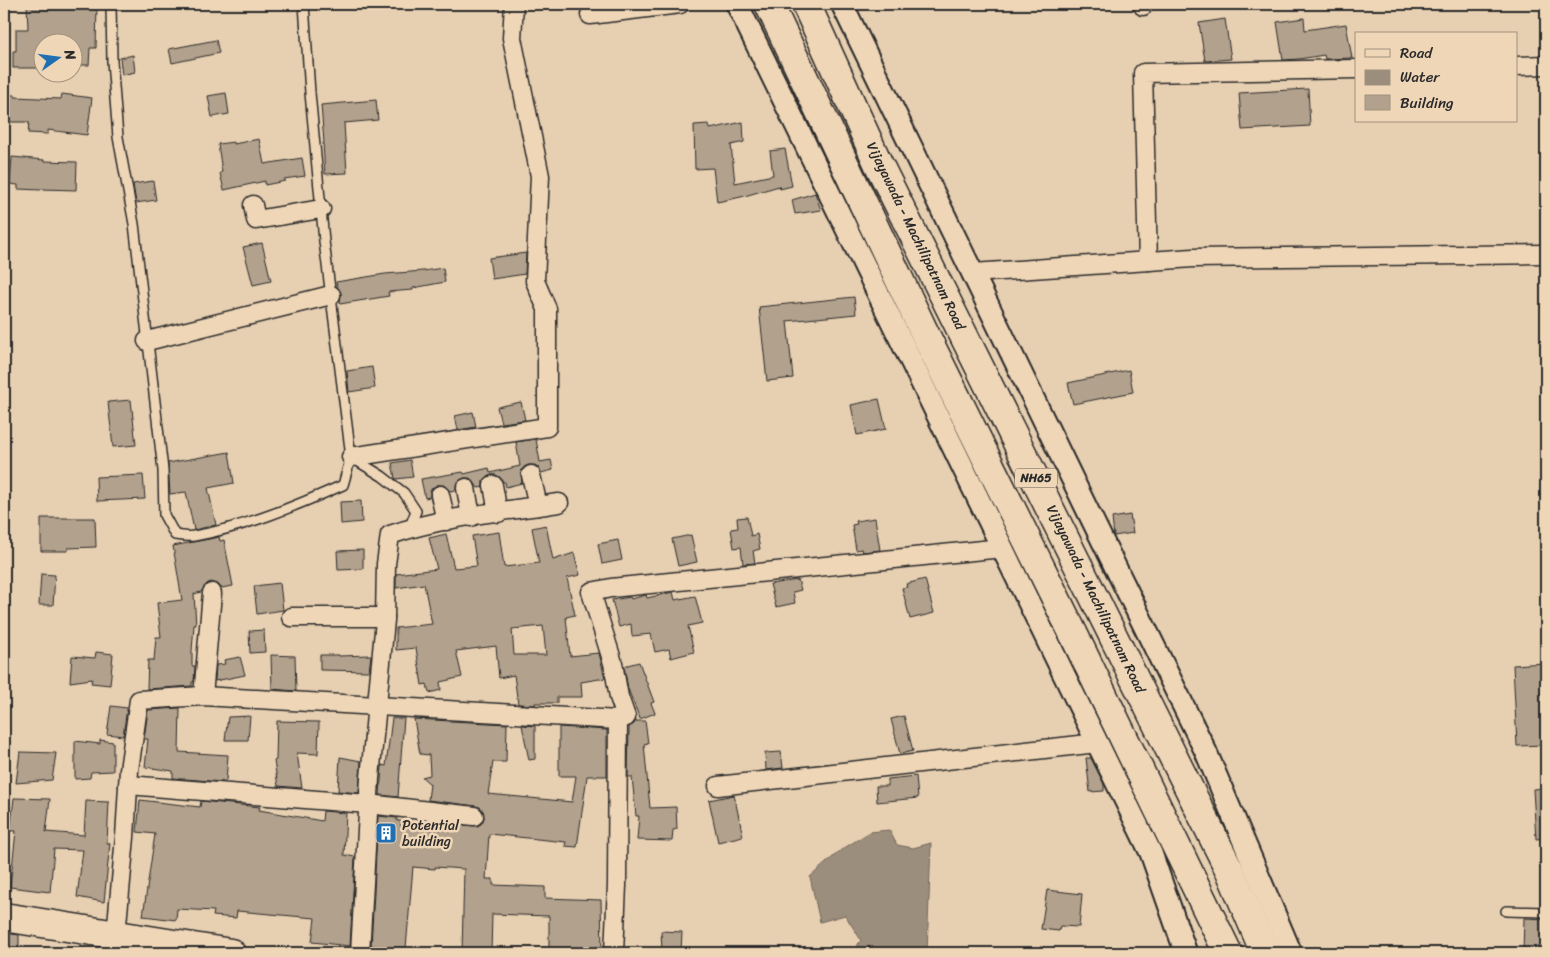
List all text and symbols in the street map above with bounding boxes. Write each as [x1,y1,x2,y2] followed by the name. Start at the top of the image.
[32,32,82,82] north arrow
[1355,32,1518,122] legend
[1400,40,1433,66] text: Road
[57,46,84,63] text: N
[1400,64,1440,90] text: Water
[1400,90,1454,116] text: Building
[859,137,973,336] street label: Vijayawada - Machilipatnam Road
[1015,468,1057,488] road number: NH65
[1039,500,1153,699] street label: Vijayawada - Machilipatnam Road
[402,813,460,854] place label: Potential building
[374,821,398,845] building icon: Potential building

